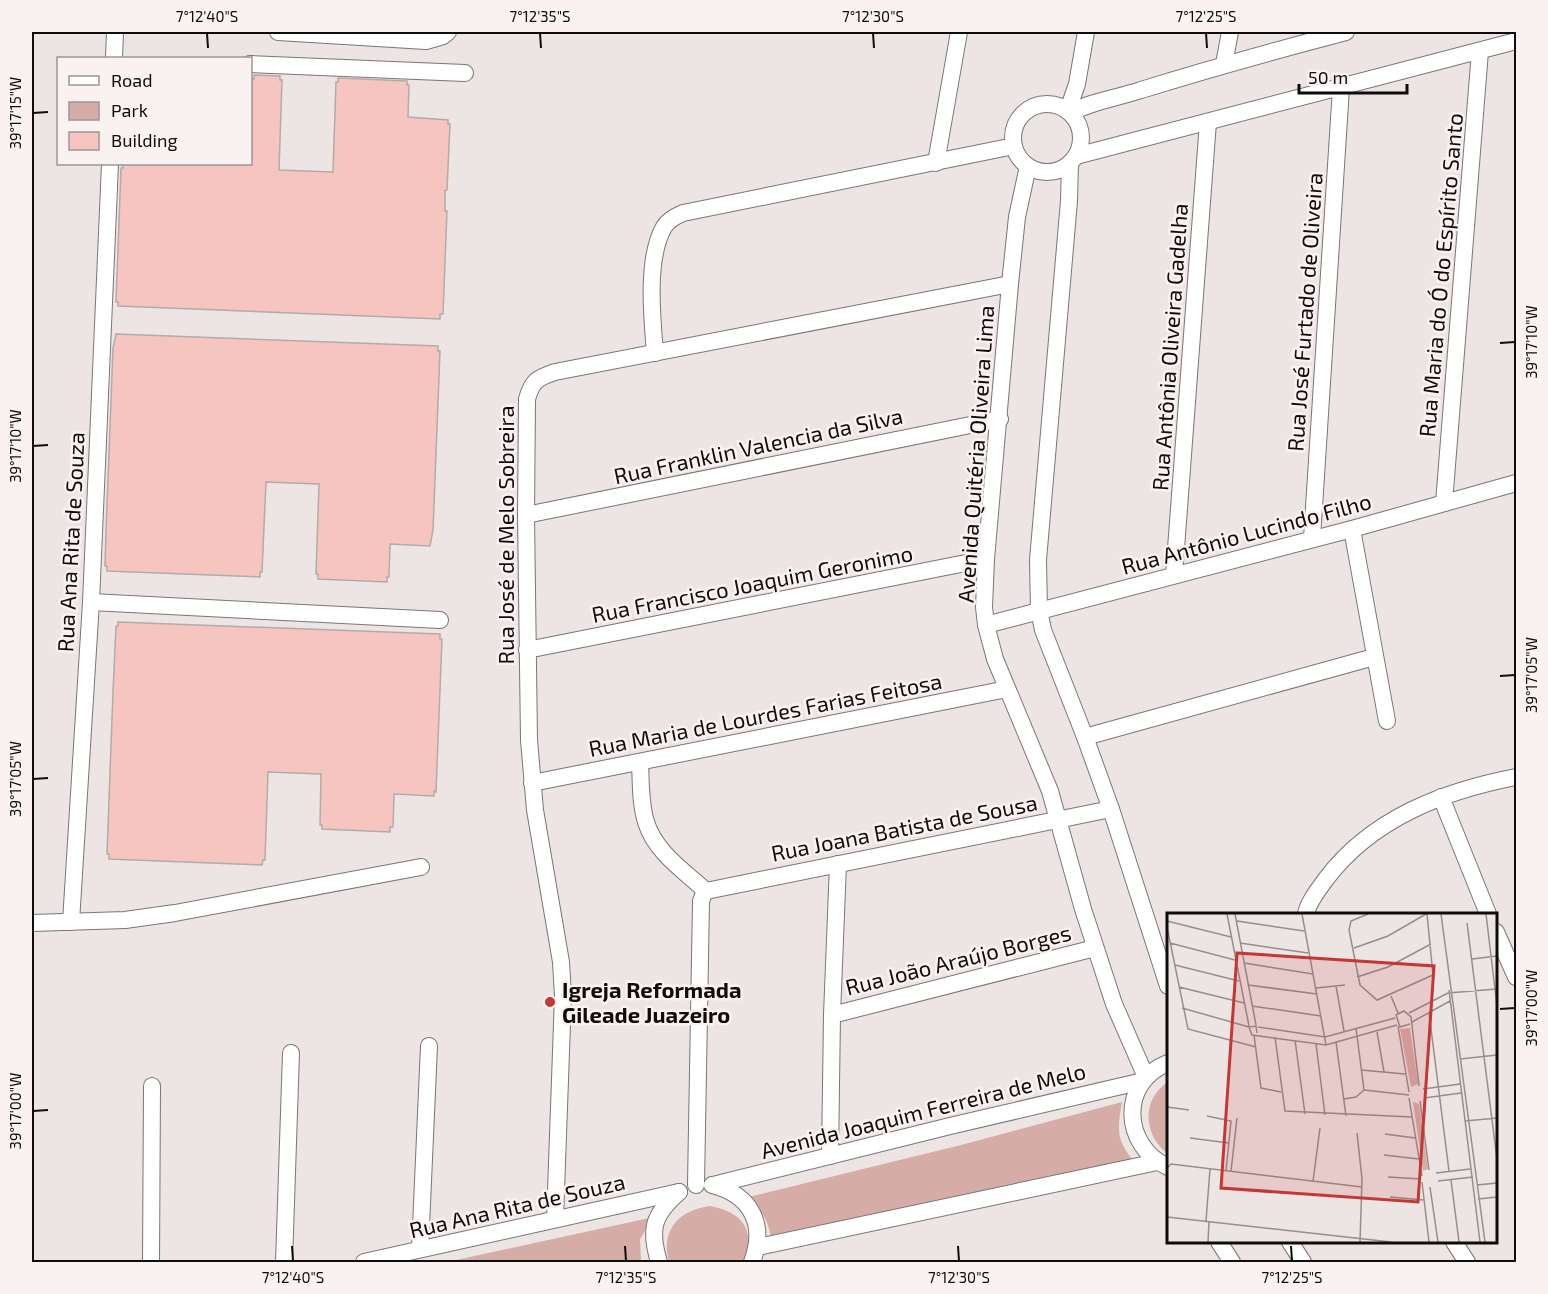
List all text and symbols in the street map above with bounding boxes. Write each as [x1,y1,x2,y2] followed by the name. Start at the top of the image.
[176,7,238,25] text: 7°12'40"S
[510,7,570,25] text: 7°12'35"S
[842,7,904,25] text: 7°12'30"S
[1176,7,1236,25] text: 7°12'25"S
[57,57,252,165] legend
[1299,57,1407,95] scale bar
[1308,66,1348,88] text: 50 m
[111,69,152,91] text: Road
[6,77,24,149] text: 39°17'15"W
[111,99,148,121] text: Park
[1413,112,1467,438] street label: Rua Maria do Ó do Espírito Santo
[111,129,178,151] text: Building
[1281,172,1327,452] street label: Rua José Furtado de Oliveira
[1146,202,1192,492] street label: Rua Antônia Oliveira Gadelha
[952,304,999,604] street label: Avenida Quitéria Oliveira Lima
[1522,305,1540,379] text: 39°17'10"W
[611,402,905,488] street label: Rua Franklin Valencia da Silva
[492,405,518,665] street label: Rua José de Melo Sobreira
[6,409,24,483] text: 39°17'10"W
[51,431,89,653] street label: Rua Ana Rita de Souza
[1118,487,1374,579] street label: Rua Antônio Lucindo Filho
[589,539,915,627] street label: Rua Francisco Joaquim Geronimo
[1522,637,1540,713] text: 39°17'05"W
[586,667,944,761] street label: Rua Maria de Lourdes Farias Feitosa
[6,741,24,817] text: 39°17'05"W
[769,788,1039,866] street label: Rua Joana Batista de Sousa
[1167,913,1497,1243] inset map
[842,918,1074,1001] street label: Rua João Araújo Borges
[1522,970,1540,1046] text: 39°17'00"W
[562,976,741,1027] place label: Igreja Reformada Gileade Juazeiro
[543,995,557,1009] marker: Igreja Reformada Gileade Juazeiro
[758,1057,1088,1163] street label: Avenida Joaquim Ferreira de Melo
[6,1073,24,1149] text: 39°17'00"W
[407,1168,627,1242] street label: Rua Ana Rita de Souza
[262,1268,324,1286] text: 7°12'40"S
[596,1268,656,1286] text: 7°12'35"S
[928,1268,990,1286] text: 7°12'30"S
[1262,1268,1322,1286] text: 7°12'25"S

